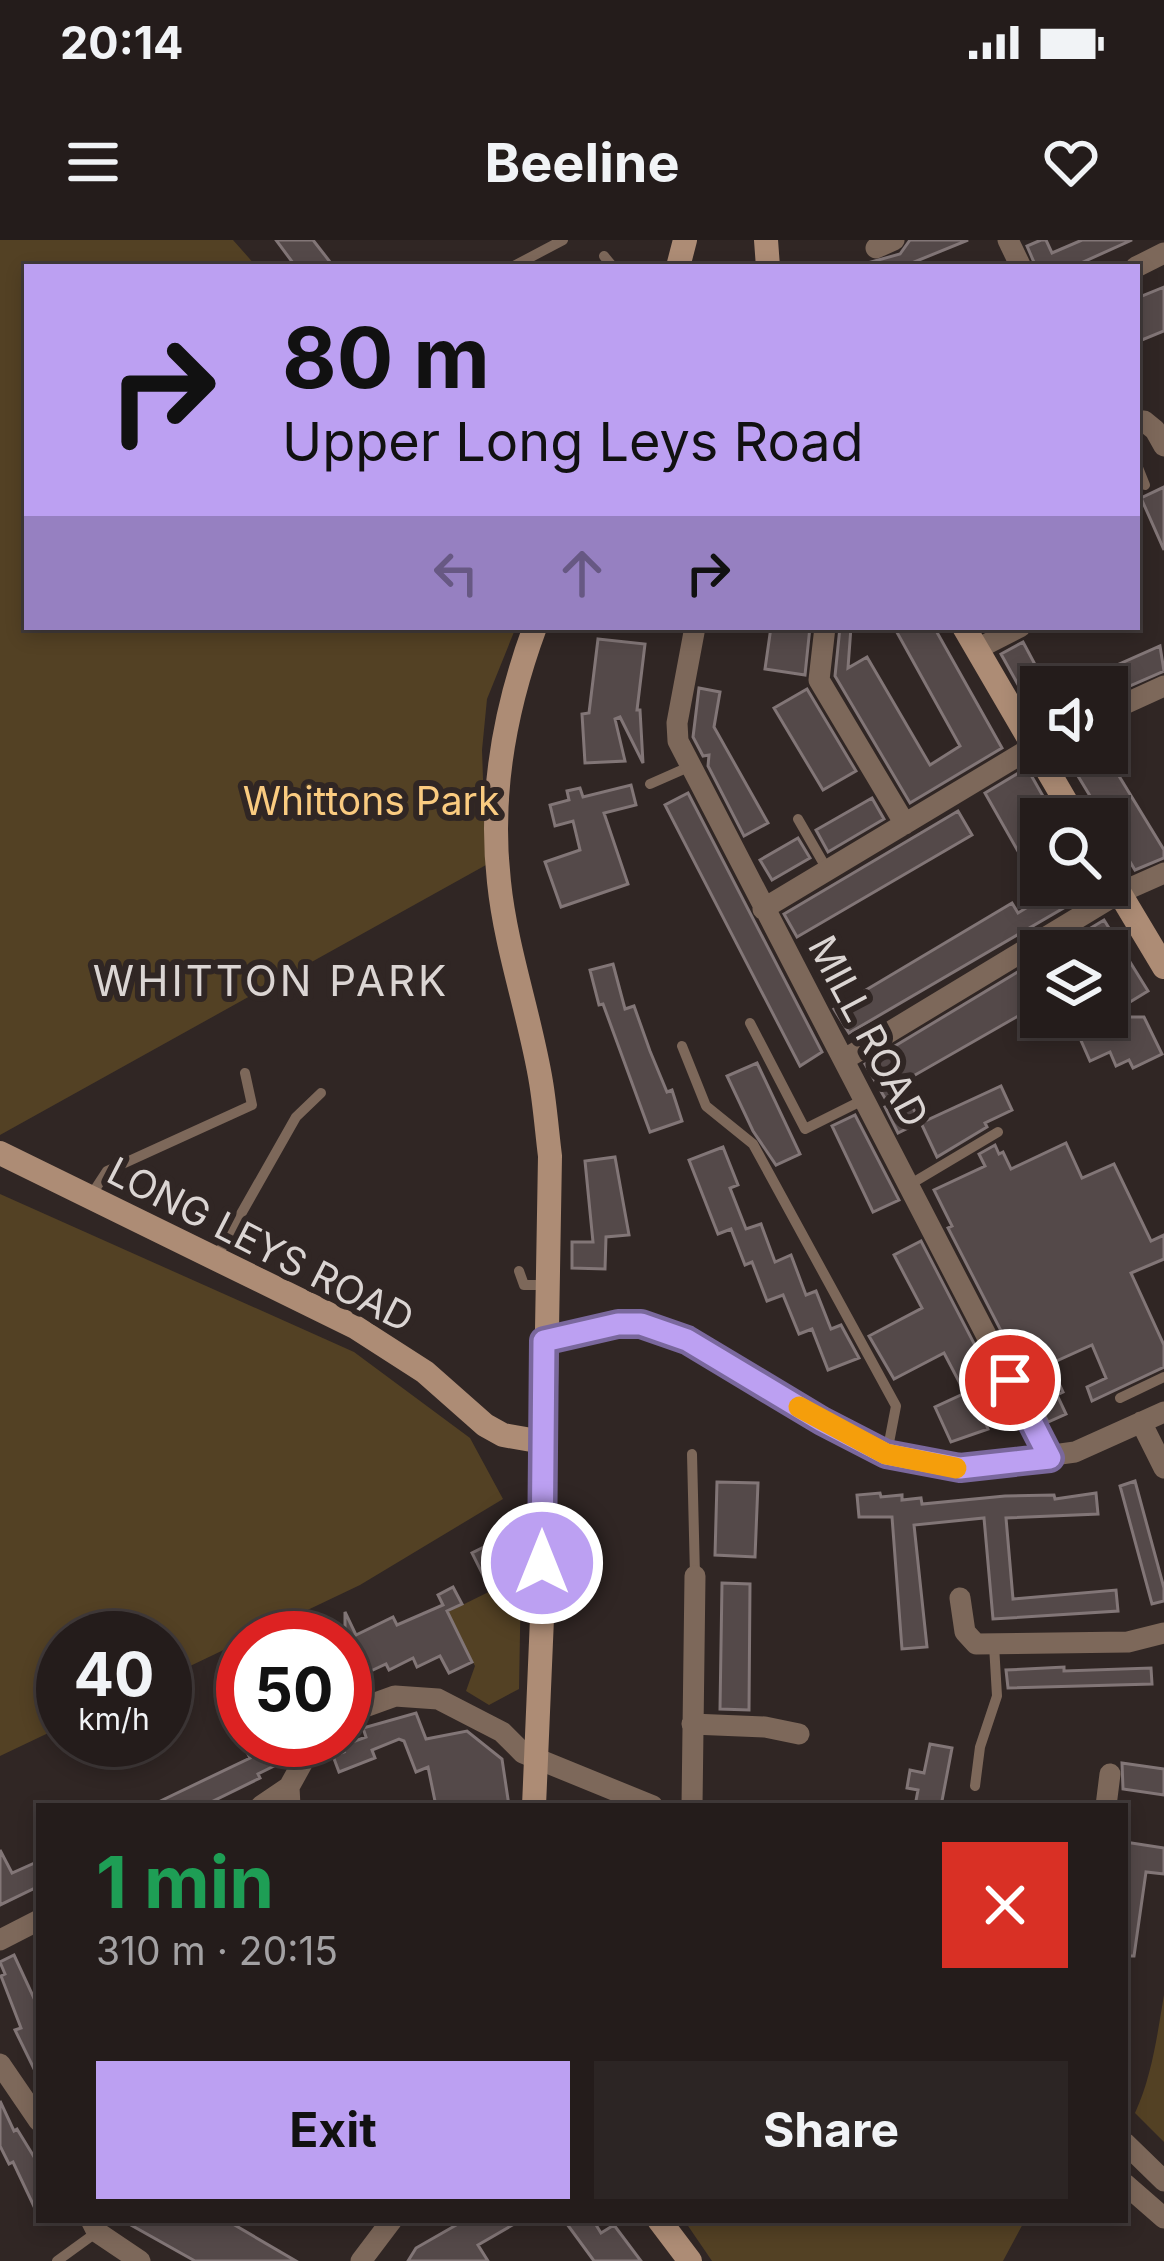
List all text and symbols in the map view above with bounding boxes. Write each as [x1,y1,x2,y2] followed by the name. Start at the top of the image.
[60,15,184,70] text: 20:14
[60,129,126,195] icon: menu
[1038,129,1104,195] icon: heart
[484,130,680,195] text: Beeline
[282,307,490,408] text: 80 m
[84,312,240,468] icon: right
[282,409,864,474] text: Upper Long Leys Road
[423,540,489,606] icon: left
[549,540,615,606] icon: ahead
[675,540,741,606] icon: right
[1020,666,1128,1038] map controls
[1020,666,1128,774] button: sound
[243,777,499,824] park label: Whittons Park
[1020,798,1128,906] button: search
[799,928,939,1134] street label: MILL ROAD
[1020,930,1128,1038] button: layers
[93,955,449,1006] district label: WHITTON PARK
[100,1147,422,1341] street label: LONG LEYS ROAD
[959,1329,1061,1431] pin
[977,1347,1043,1413] icon: arrive
[479,1500,605,1626] position arrow
[216,1611,372,1767] speed limit sign: 50
[73,1638,155,1710] text: 40
[78,1701,150,1737] text: km/h
[96,1838,274,1925] text: 1 min
[942,1842,1068,1968] button: close
[96,1927,338,1974] text: 310 m · 20:15
[96,2061,570,2199] button: Exit
[594,2061,1068,2199] button: Share

